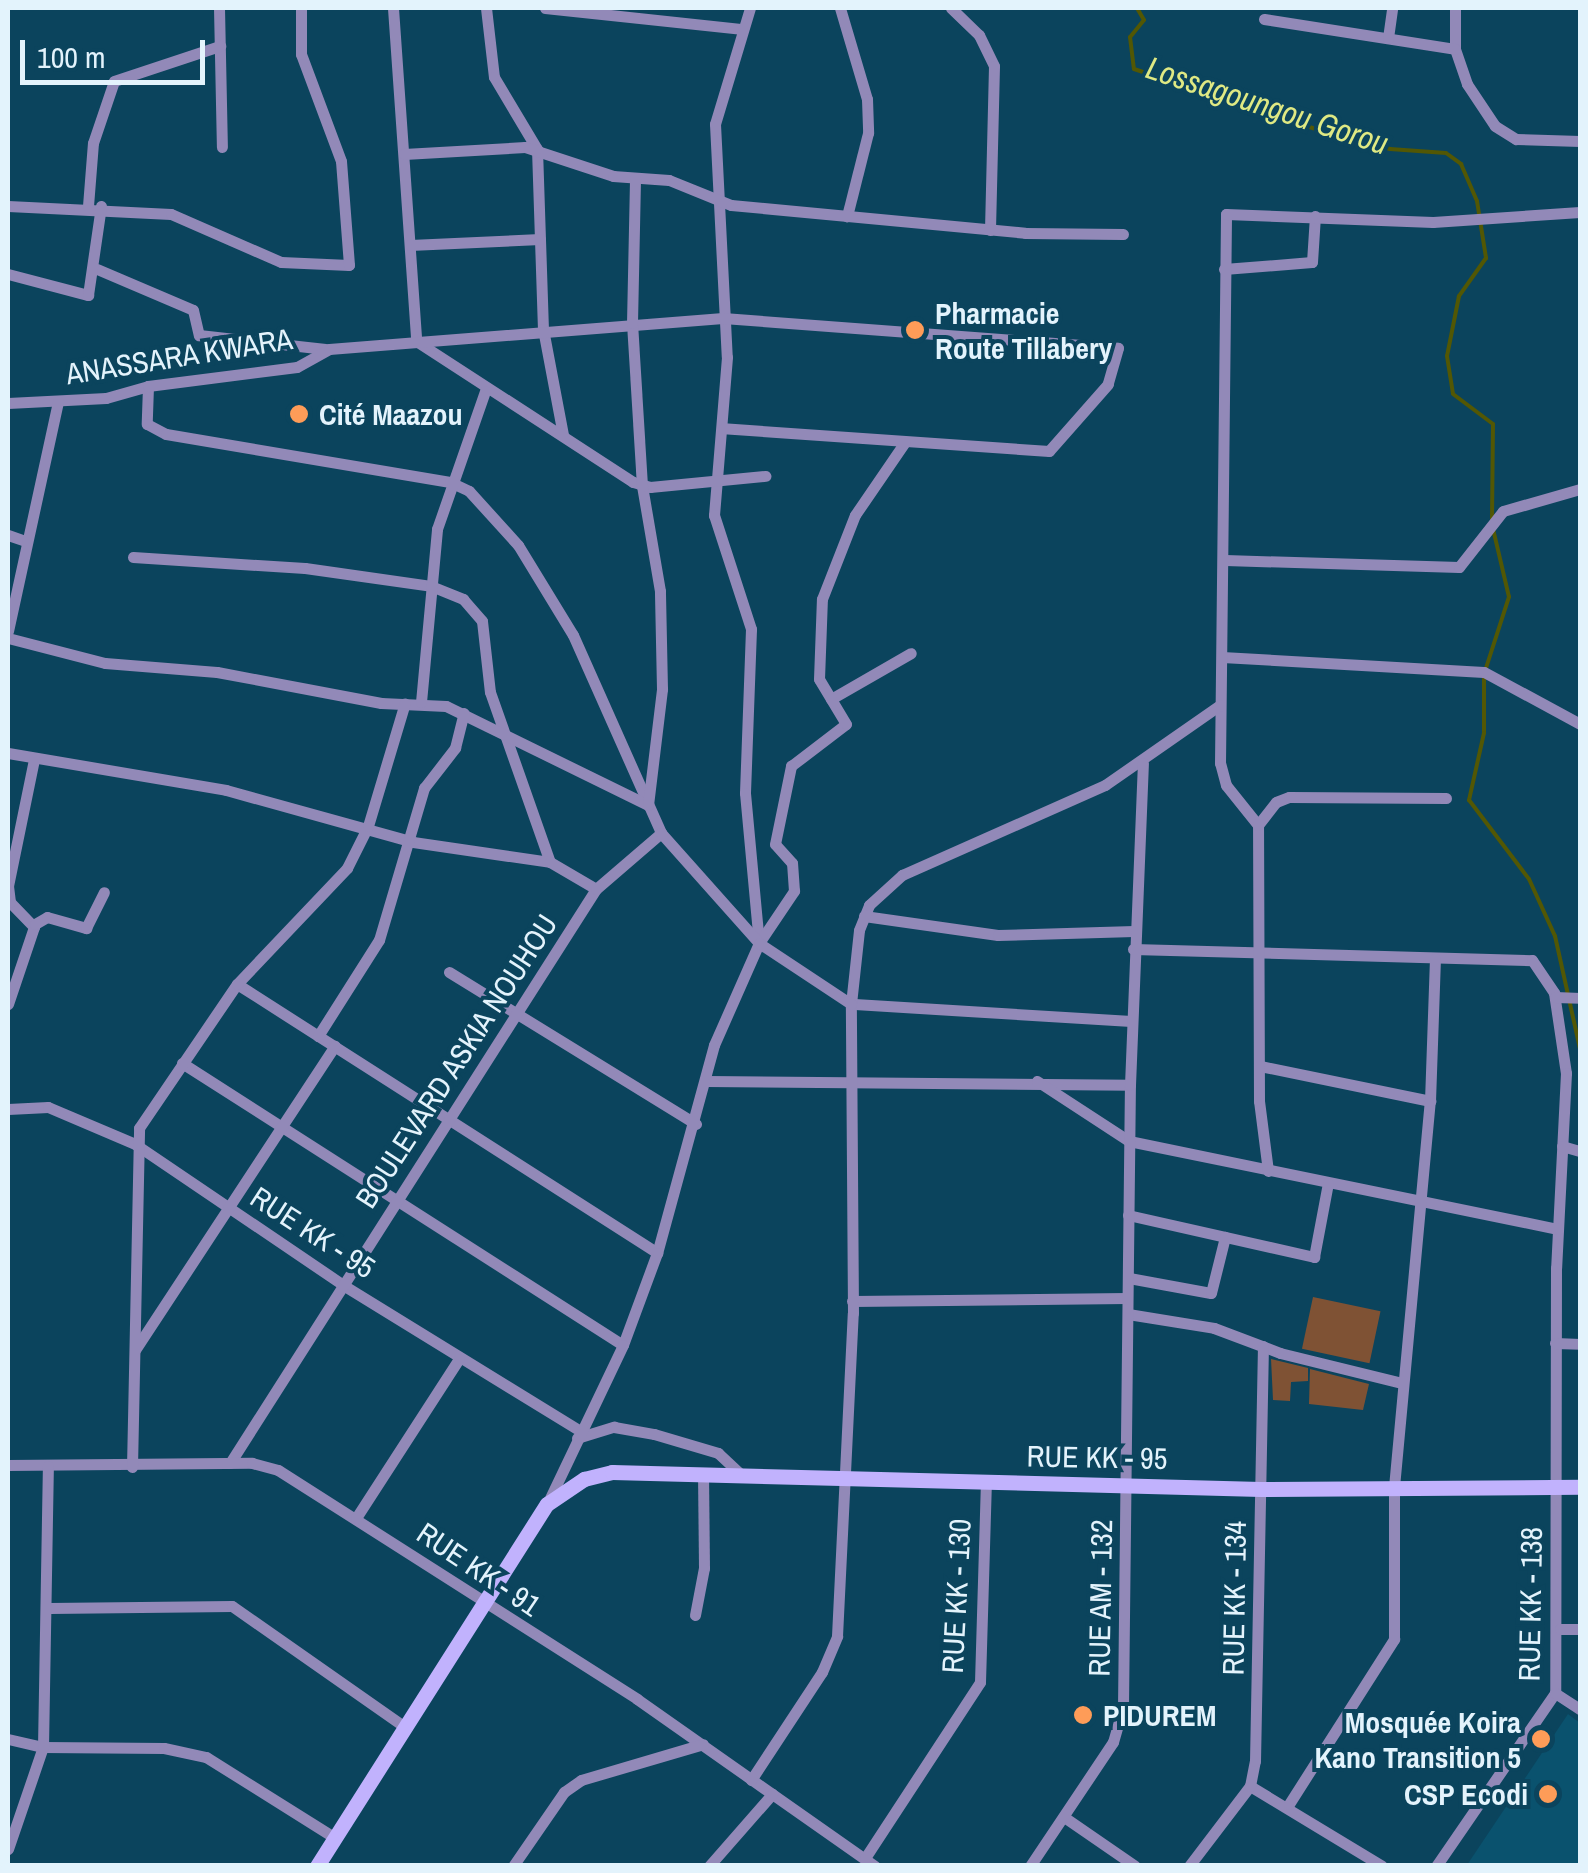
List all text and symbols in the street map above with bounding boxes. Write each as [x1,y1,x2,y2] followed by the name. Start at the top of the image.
[25,20,210,82] scale bar
[37,37,105,77] text: 100 m
[1141,49,1393,163] water label: Lossagoungou Gorou
[935,295,1112,366] place label: Pharmacie Route Tillabery
[904,319,926,341] marker: Pharmacie Route Tillabery
[63,320,295,392] street label: ANASSARA KWARA
[319,396,463,432] place label: Cité Maazou
[288,403,310,425] marker: Cité Maazou
[347,906,565,1216] street label: BOULEVARD ASKIA NOUHOU
[244,1179,382,1285] street label: RUE KK - 95
[1026,1438,1168,1476] street label: RUE KK - 95
[411,1515,547,1623] street label: RUE KK - 91
[934,1518,978,1674] street label: RUE KK - 130
[1081,1518,1119,1678] street label: RUE AM - 132
[1215,1520,1253,1676] street label: RUE KK - 134
[1511,1526,1549,1682] street label: RUE KK - 138
[1103,1697,1216,1733] place label: PIDUREM
[1072,1704,1094,1726] marker: PIDUREM
[1315,1704,1521,1774] place label: Mosquée Koira Kano Transition 5
[1530,1728,1552,1750] marker: Mosquée Koira Kano Transition 5
[1404,1776,1528,1812] place label: CSP Ecodi
[1537,1783,1559,1805] marker: CSP Ecodi

